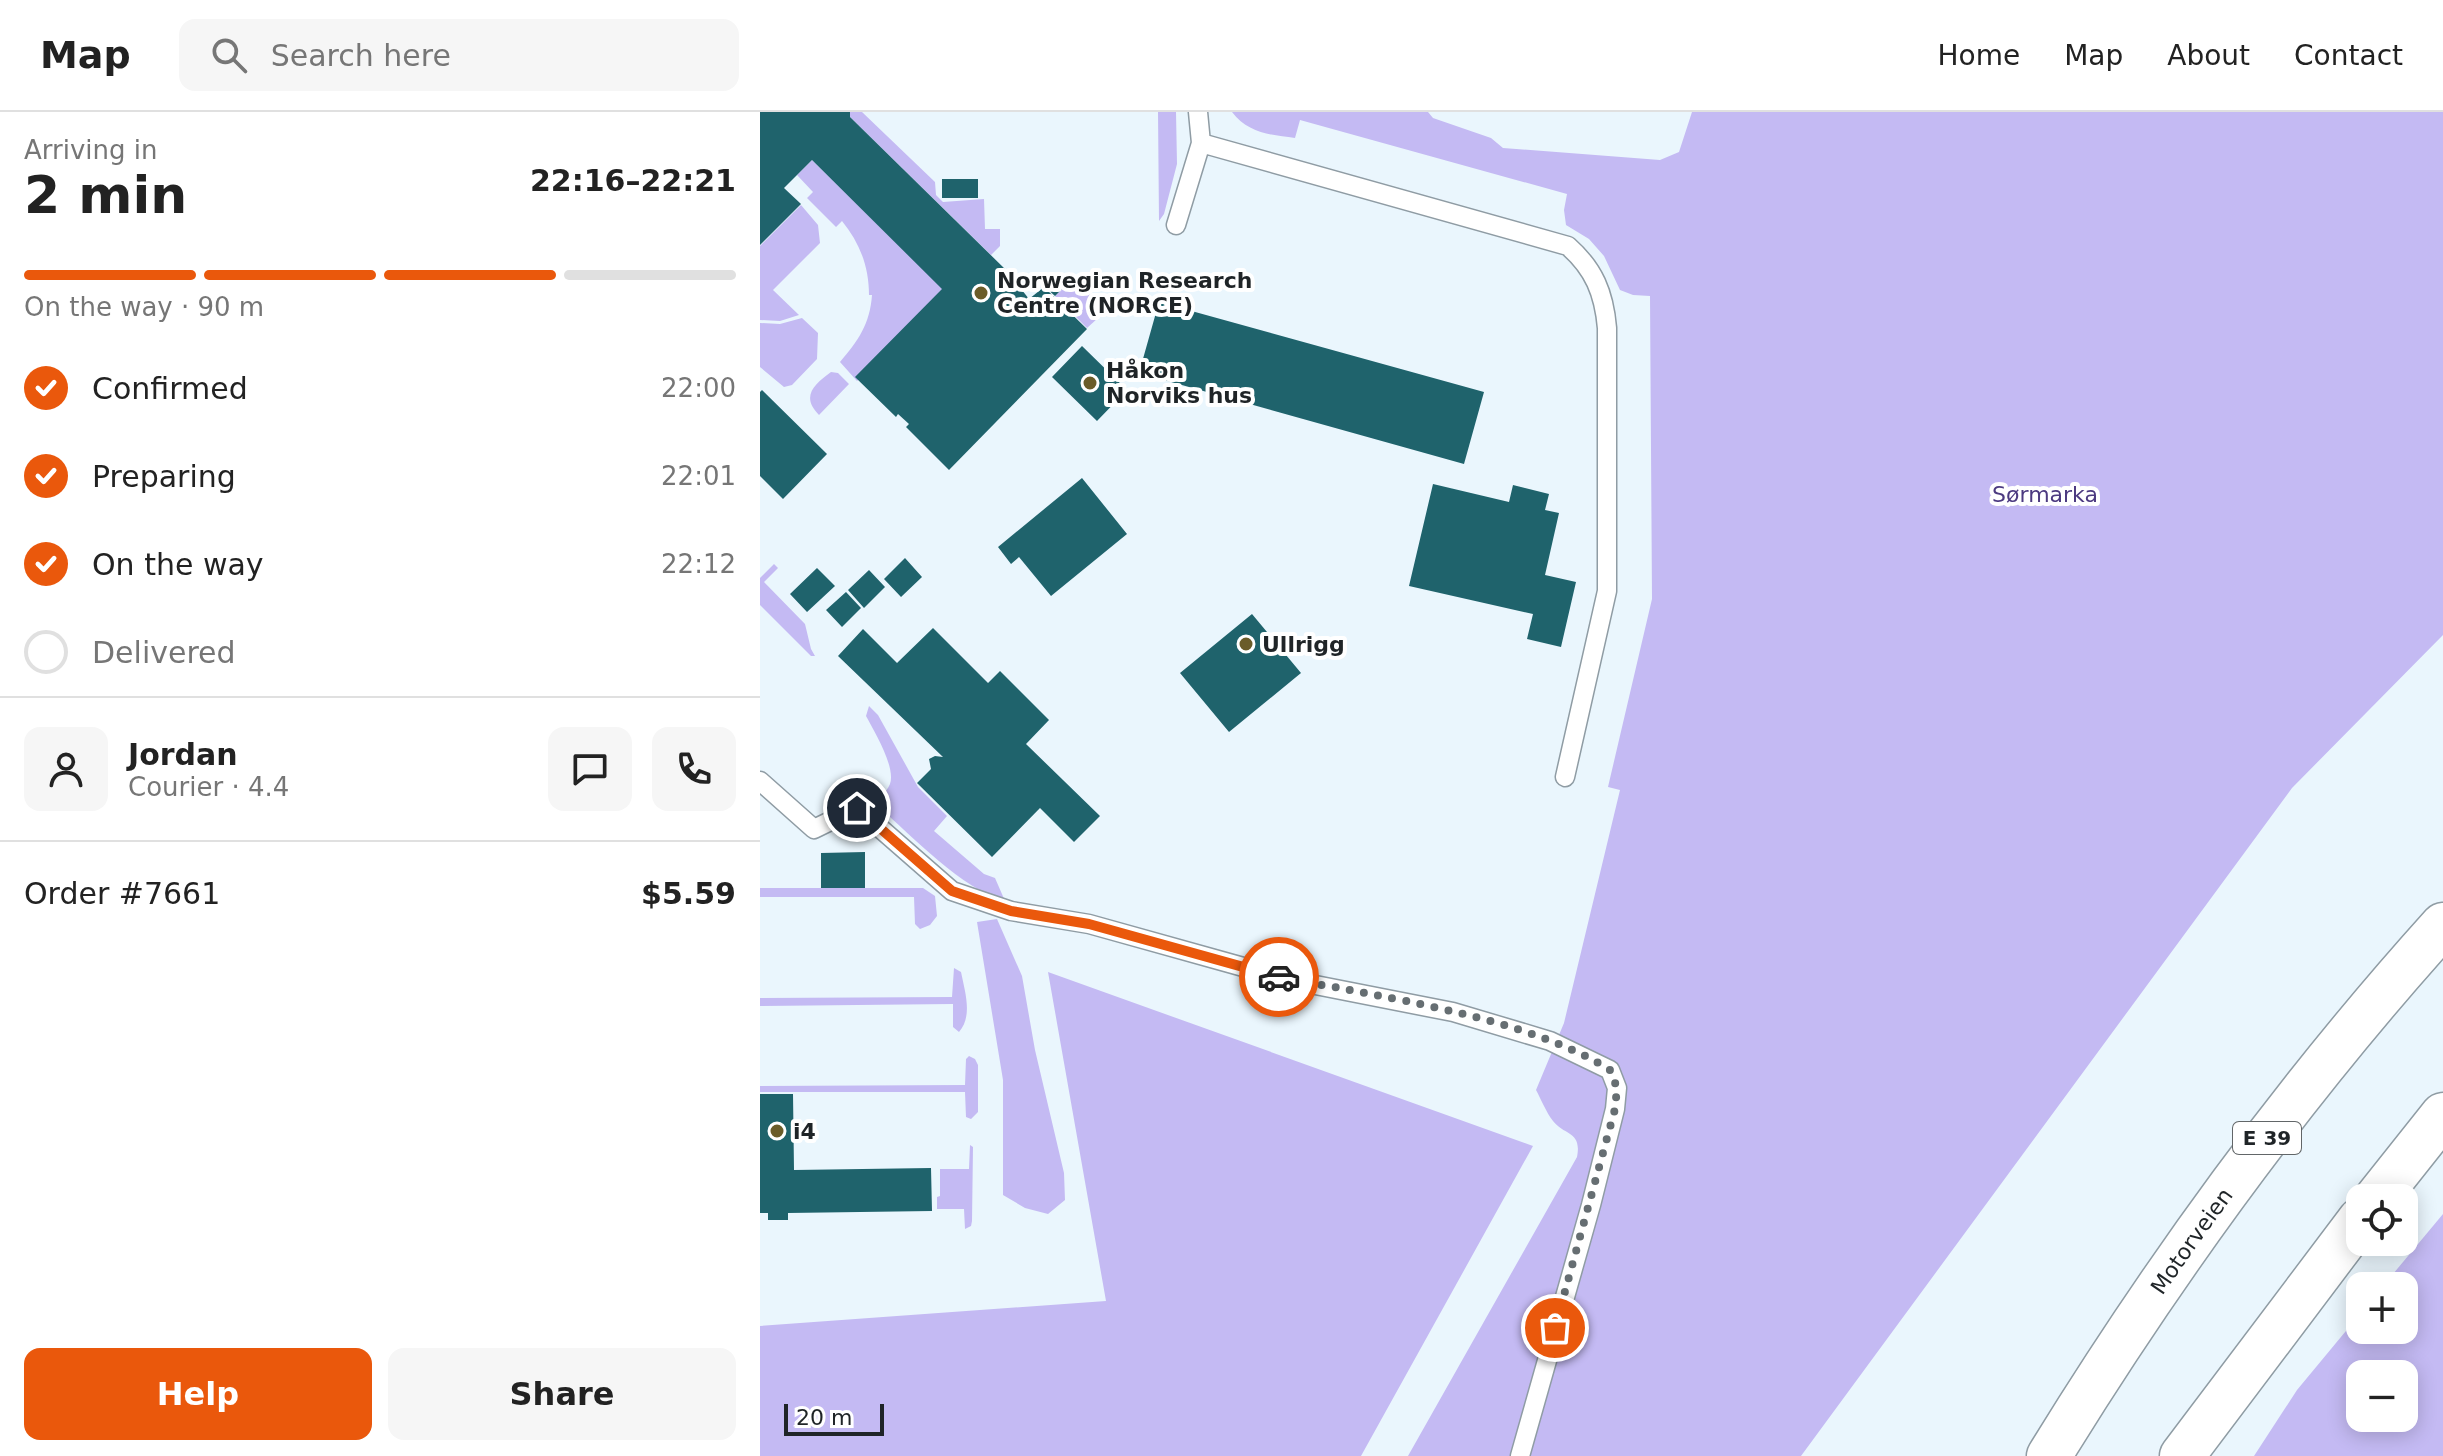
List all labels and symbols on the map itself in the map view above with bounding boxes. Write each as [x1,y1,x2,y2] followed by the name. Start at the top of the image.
[997,268,1252,318] place label: Norwegian Research Centre (NORCE)
[972,284,990,302] marker: Norwegian Research Centre (NORCE)
[1106,358,1252,408] place label: Håkon Norviks hus
[1081,374,1099,392] marker: Håkon Norviks hus
[1992,482,2098,507] park label: Sørmarka
[1262,632,1345,657] place label: Ullrigg
[1237,635,1255,653] marker: Ullrigg
[823,774,891,842] pin
[1239,937,1319,1017] courier
[793,1119,816,1144] place label: i4
[768,1122,786,1140] marker: i4
[2233,1122,2301,1154] road number: E 39
[2146,1183,2238,1299] street label: Motorveien
[1521,1294,1589,1362] pin
[784,1400,884,1436] scale bar

